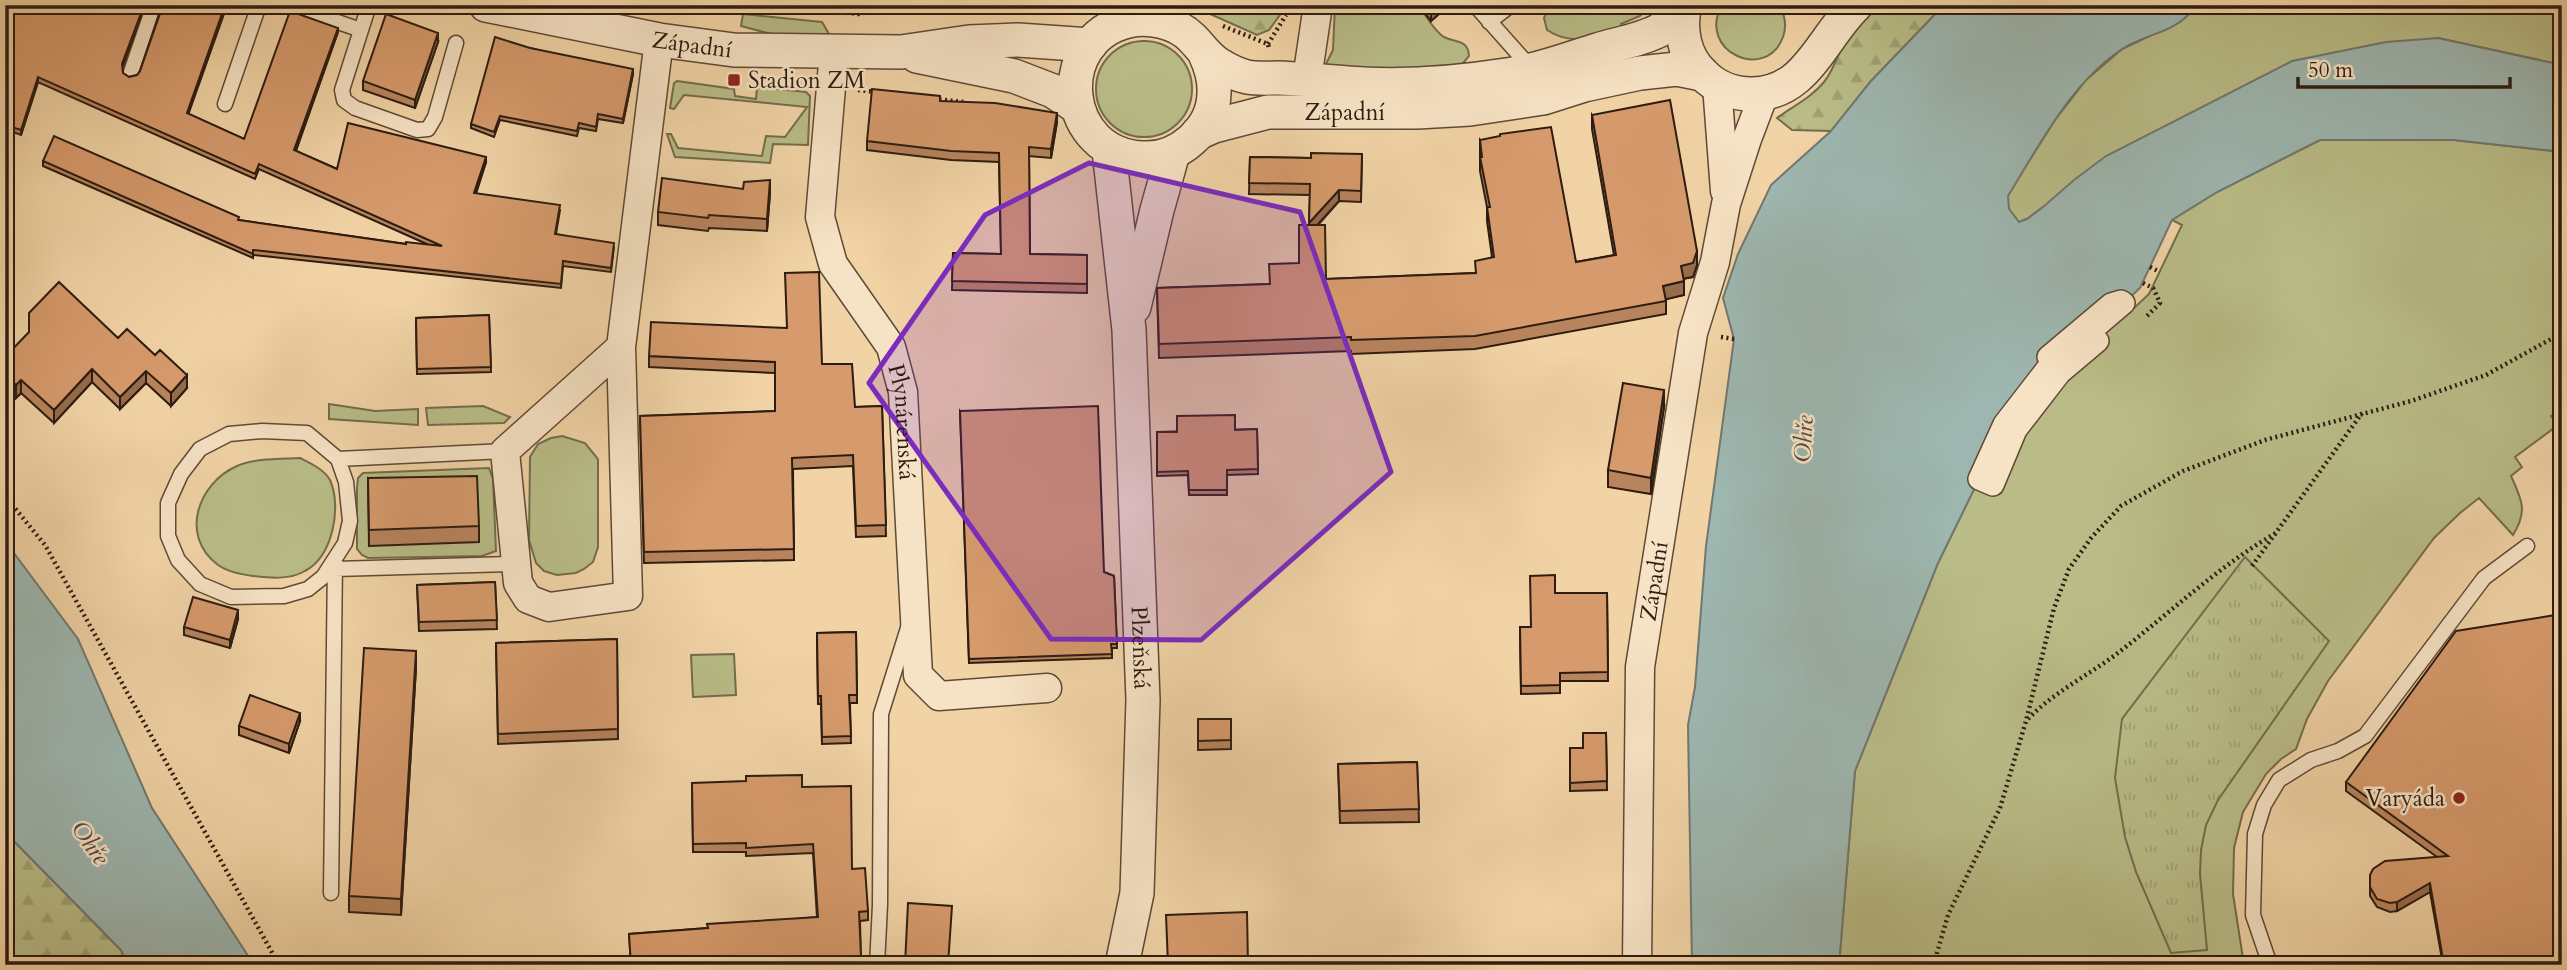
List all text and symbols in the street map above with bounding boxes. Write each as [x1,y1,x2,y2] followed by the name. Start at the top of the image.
[650,24,734,65] street label: Západní
[2298,46,2509,90] scale bar
[2308,56,2353,85] text: 50 m
[748,65,866,96] place label: Stadion ZM
[726,72,742,88] marker: Stadion ZM
[1305,97,1385,128] street label: Západní
[881,361,923,481] street label: Plynárenská
[1786,414,1822,463] water label: Ohře
[1632,539,1675,623] street label: Západní
[1124,605,1158,690] street label: Plzeňská
[2365,783,2445,814] place label: Varyáda
[2451,790,2467,806] marker: Varyáda
[63,814,117,872] water label: Ohře

